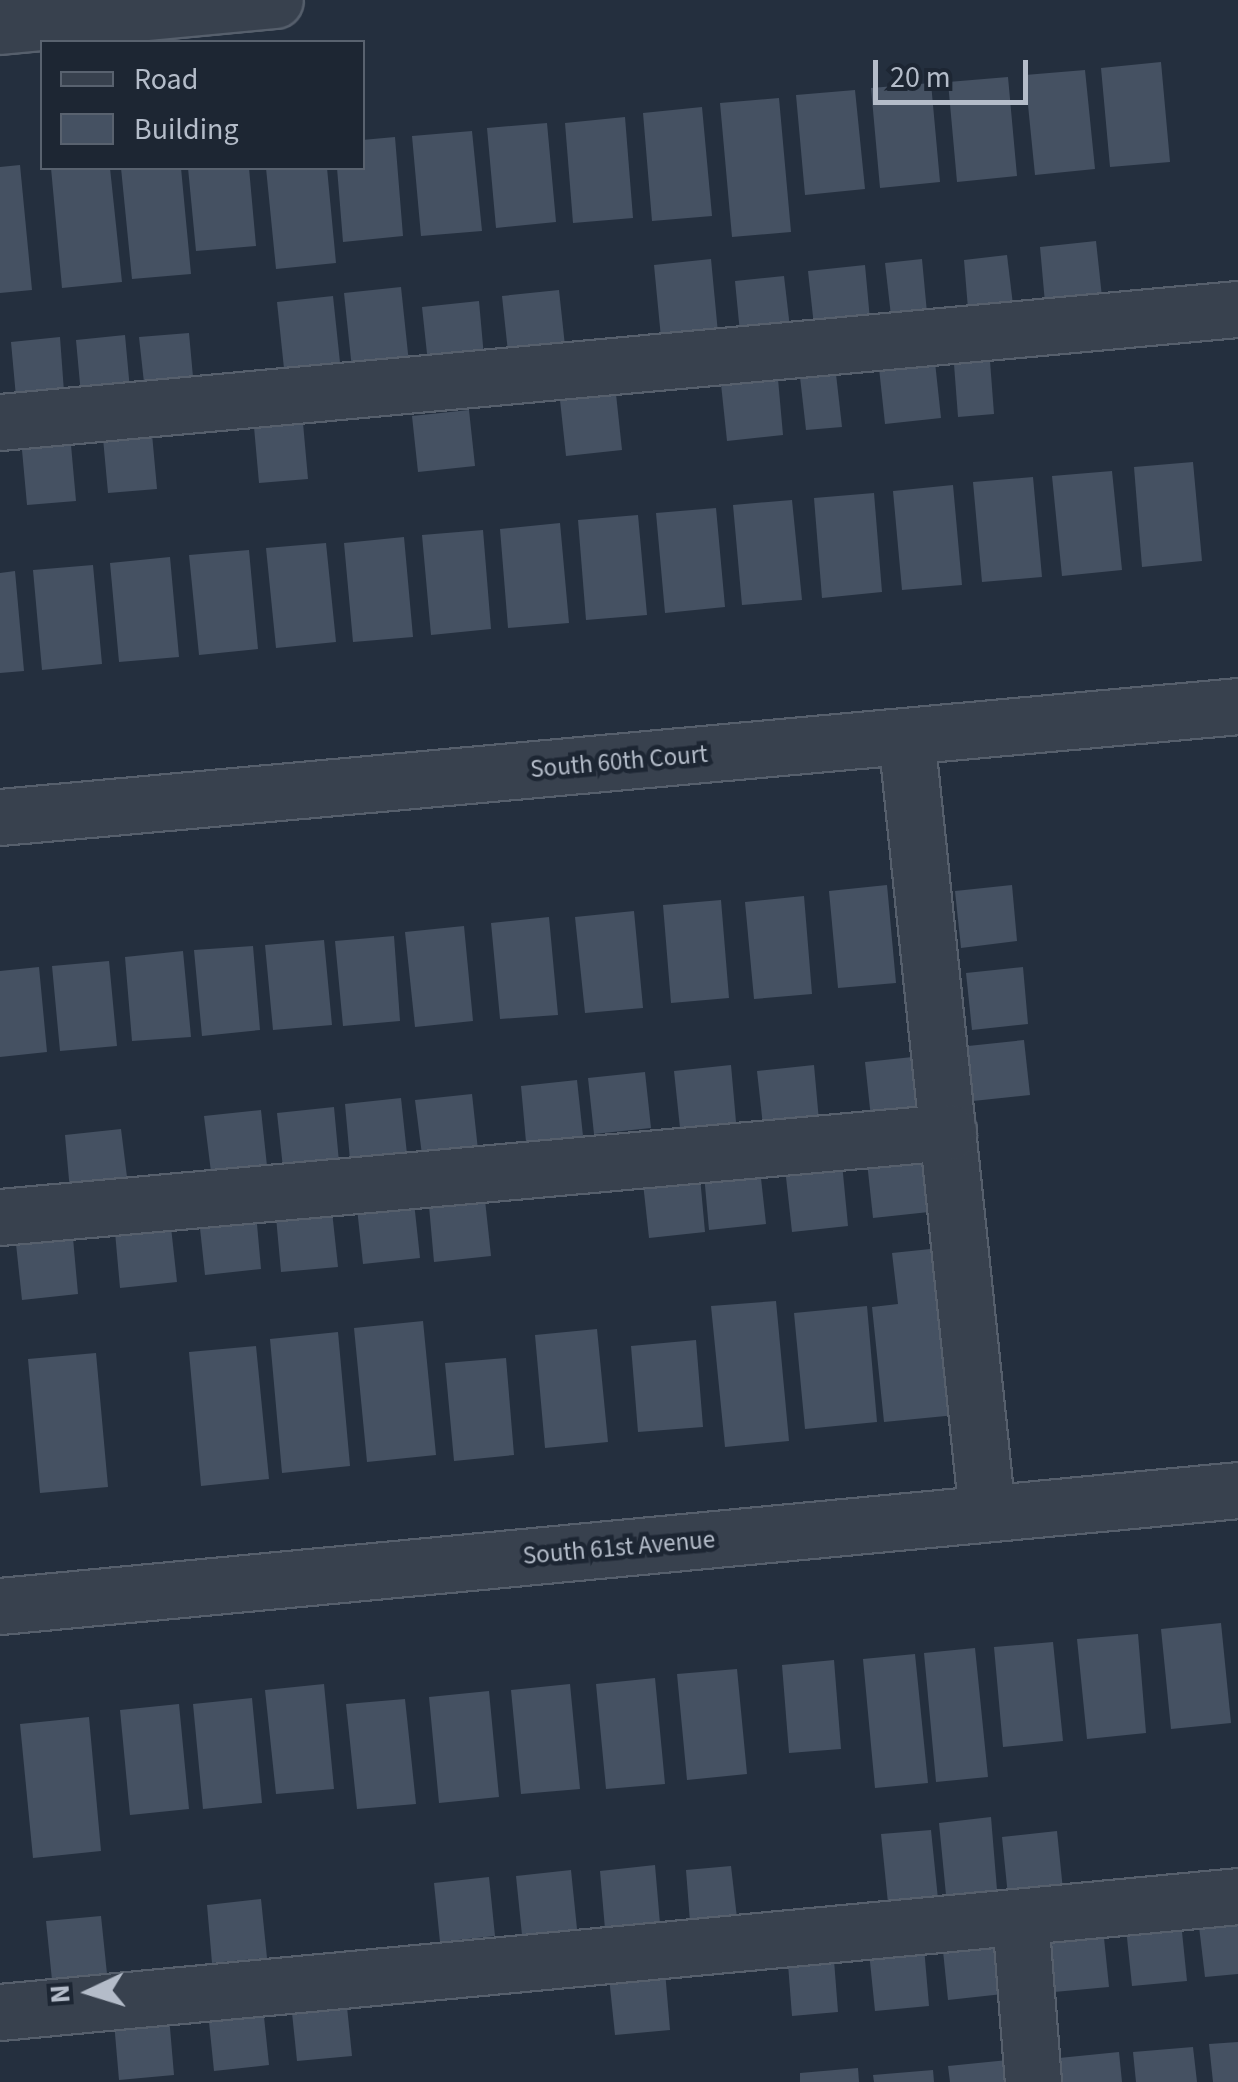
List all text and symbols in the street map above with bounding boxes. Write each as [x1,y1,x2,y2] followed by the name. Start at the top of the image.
[40,40,365,170] legend
[878,40,1033,102] scale bar
[890,56,951,99] text: 20 m
[134,58,198,101] text: Road
[134,108,239,151] text: Building
[529,739,709,785] street label: South 60th Court
[522,1525,716,1571] street label: South 61st Avenue
[40,1942,140,2042] north arrow
[39,1983,81,2005] text: N

